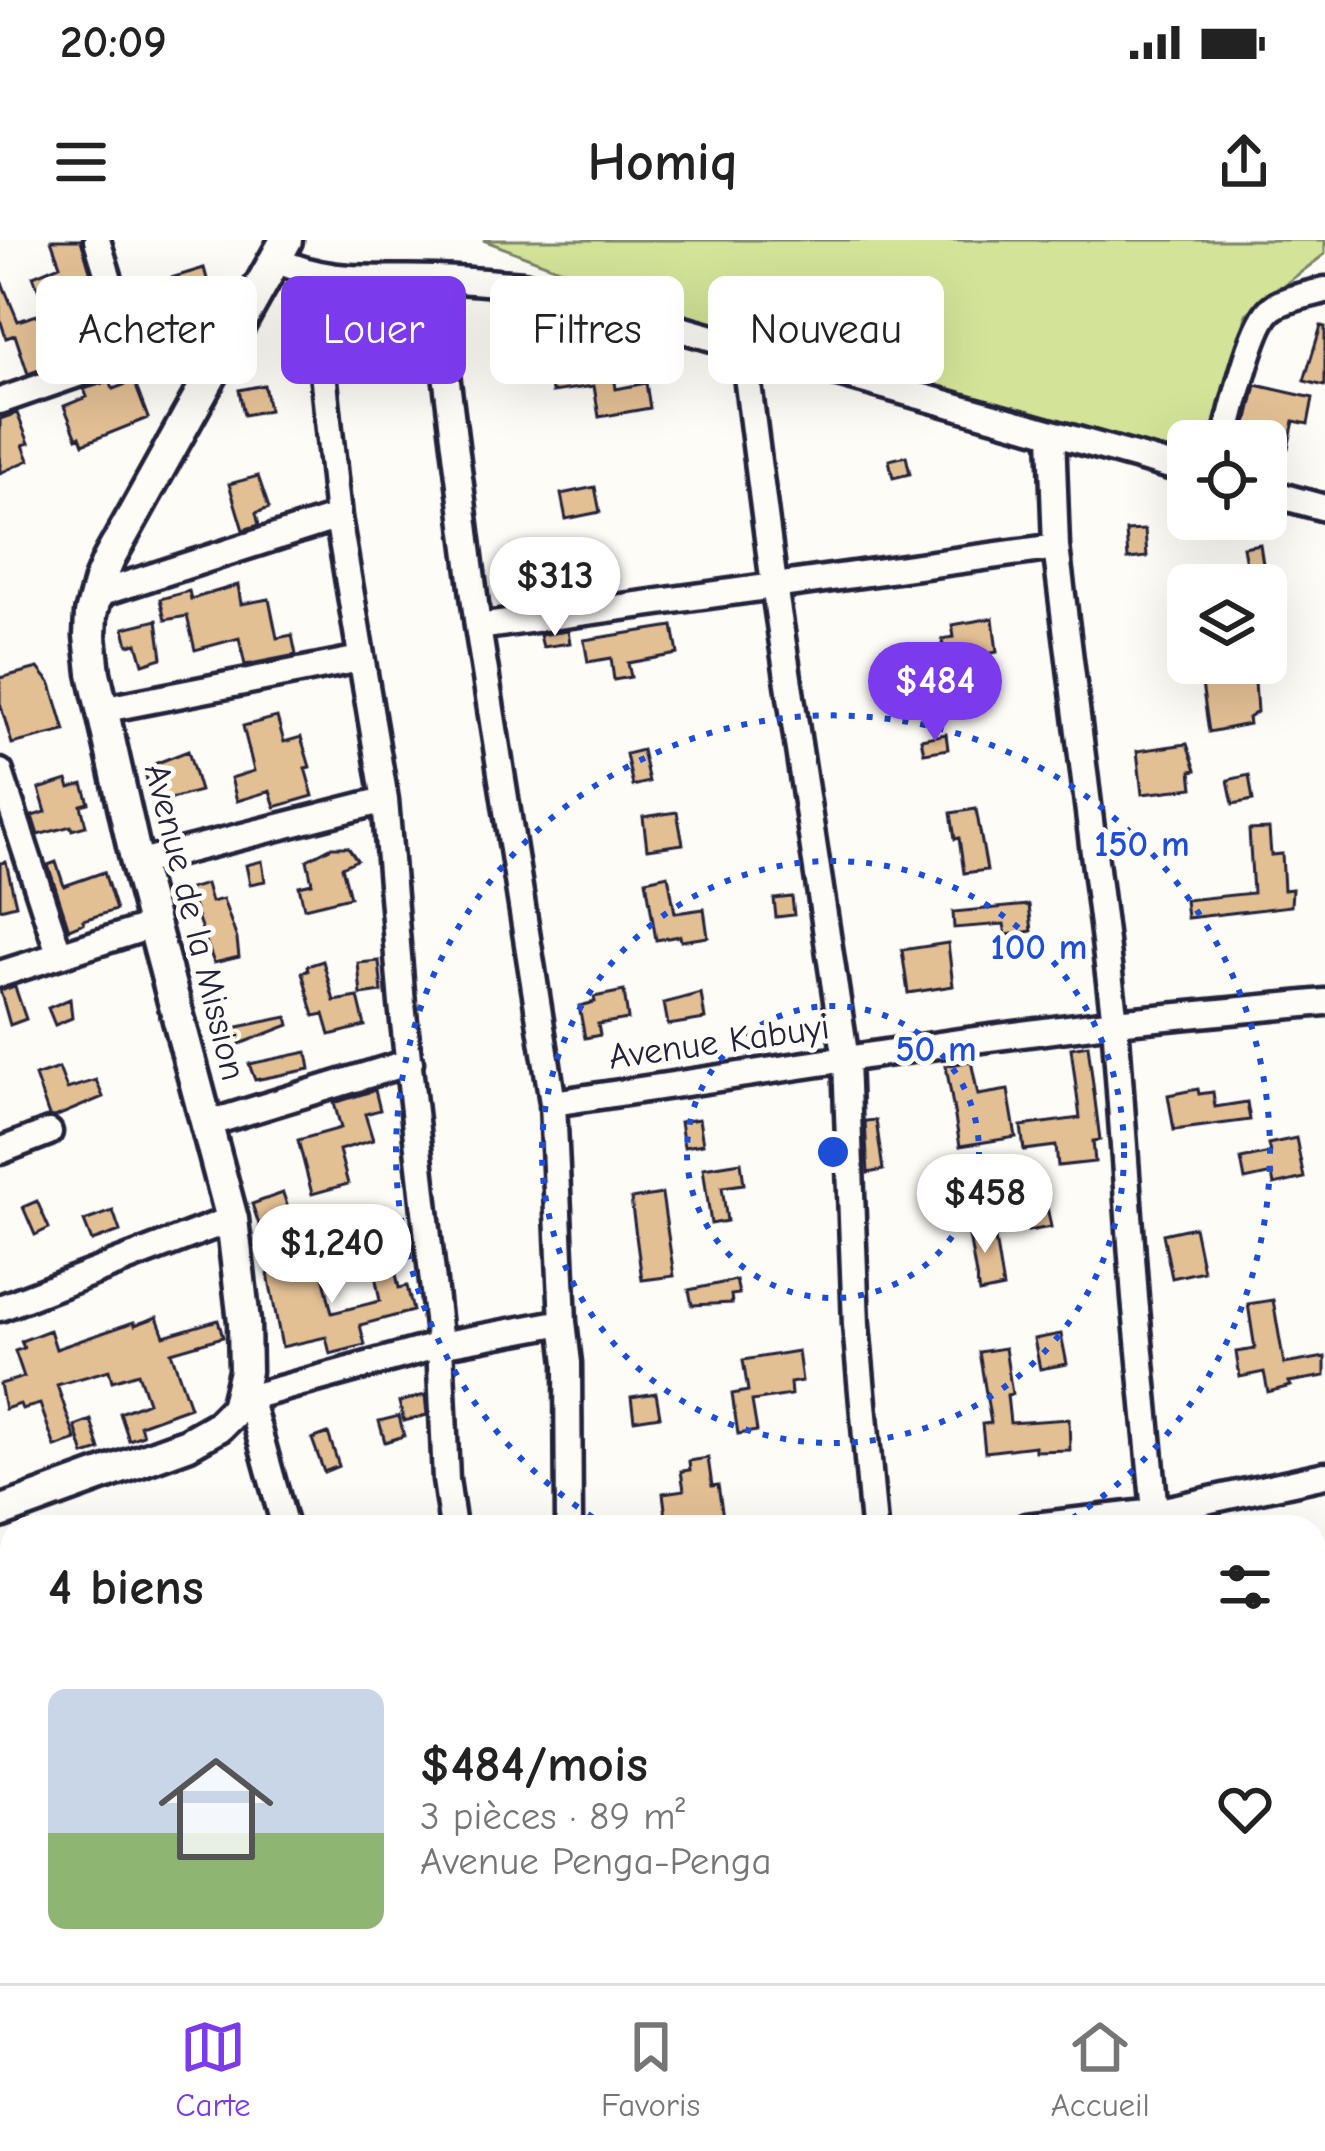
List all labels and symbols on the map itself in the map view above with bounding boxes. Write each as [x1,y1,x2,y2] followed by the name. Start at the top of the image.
[484,537,626,639] pin: $313
[864,642,1006,744] pin: $484
[136,760,254,1084] street label: Avenue de la Mission
[1094,824,1190,865] text: 150 m
[991,927,1087,968] text: 100 m
[606,1006,832,1078] street label: Avenue Kabuyi
[895,1029,977,1070] text: 50 m
[812,1131,854,1173] centre of rings
[914,1154,1056,1256] pin: $458
[234,1204,430,1306] pin: $1,240

